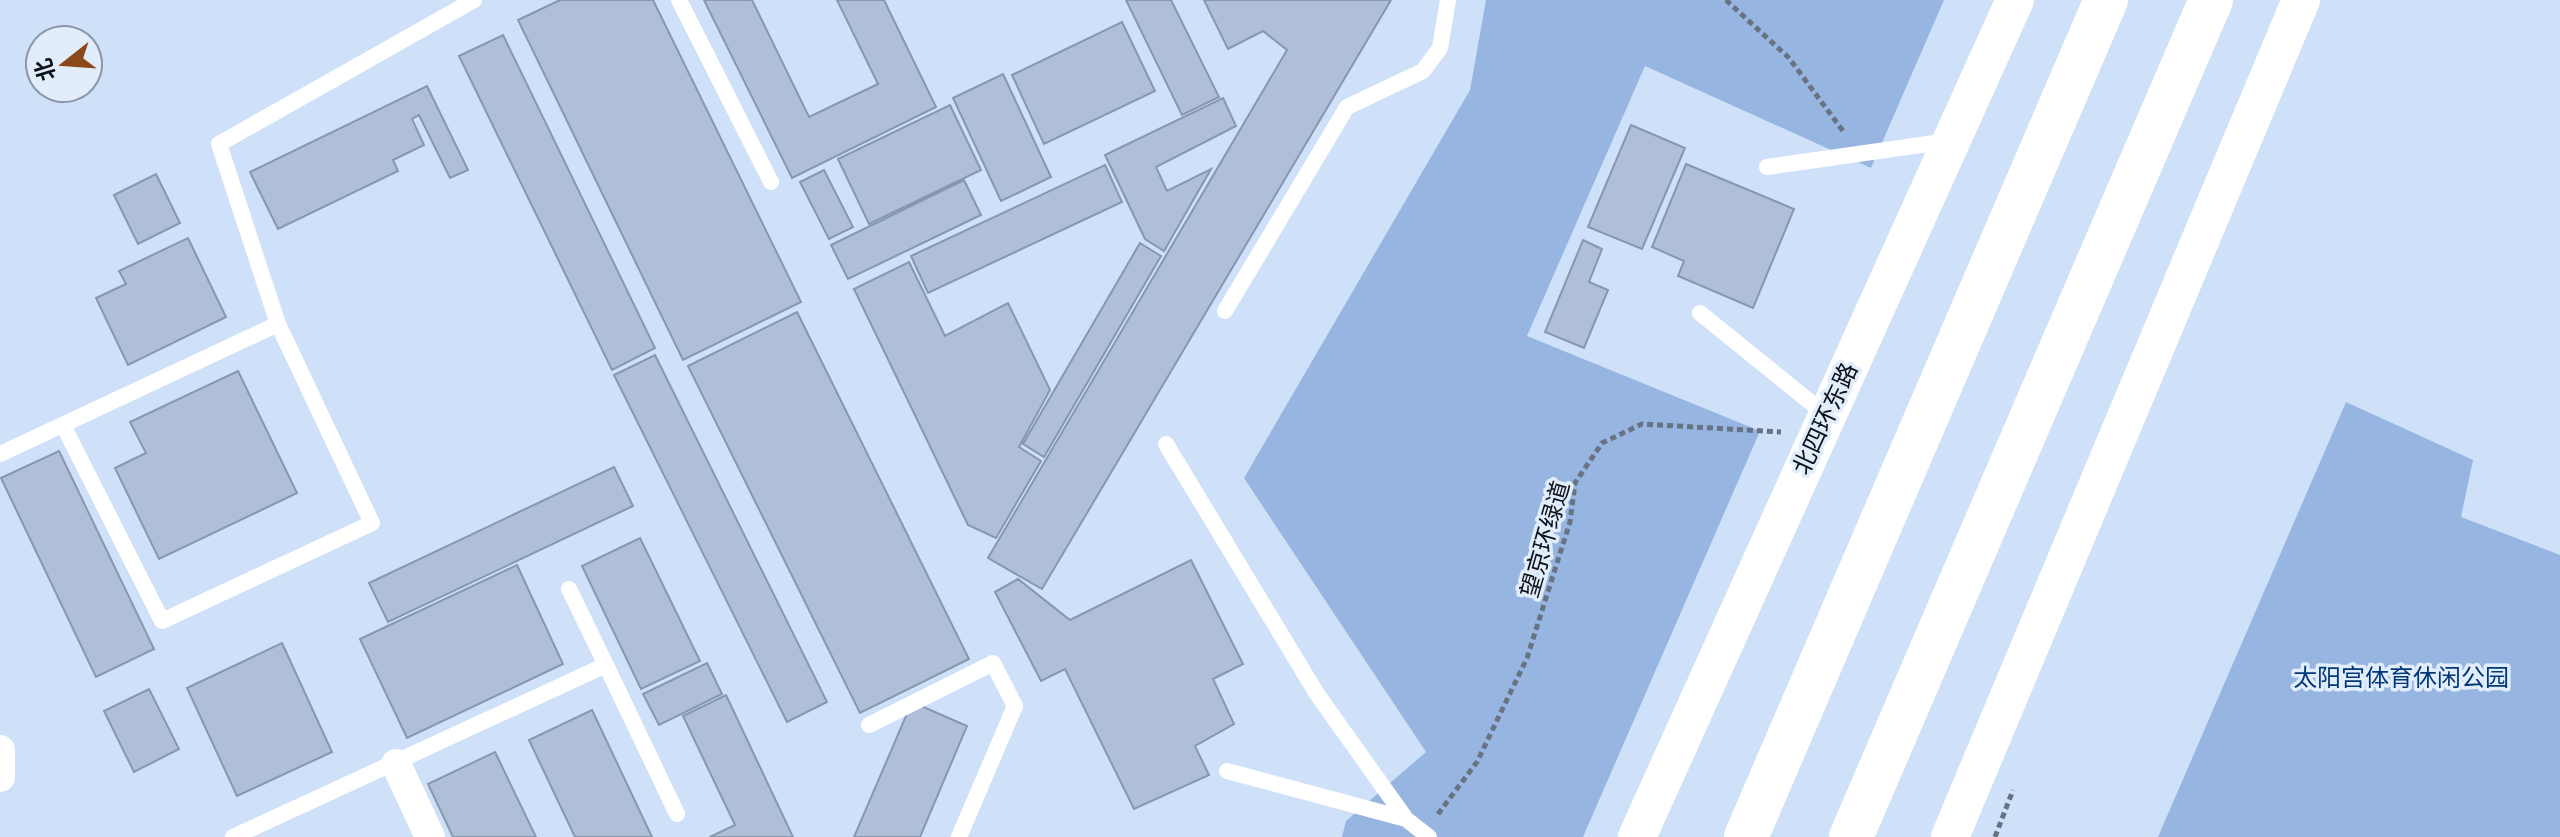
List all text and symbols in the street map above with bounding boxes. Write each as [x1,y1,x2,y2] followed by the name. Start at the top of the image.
[24,24,104,104] north arrow
[28,56,61,84] text: 北
[1786,357,1862,479] street label: 北四环东路
[1514,477,1574,601] street label: 望京环绿道
[2293,662,2509,691] park label: 太阳宫体育休闲公园

